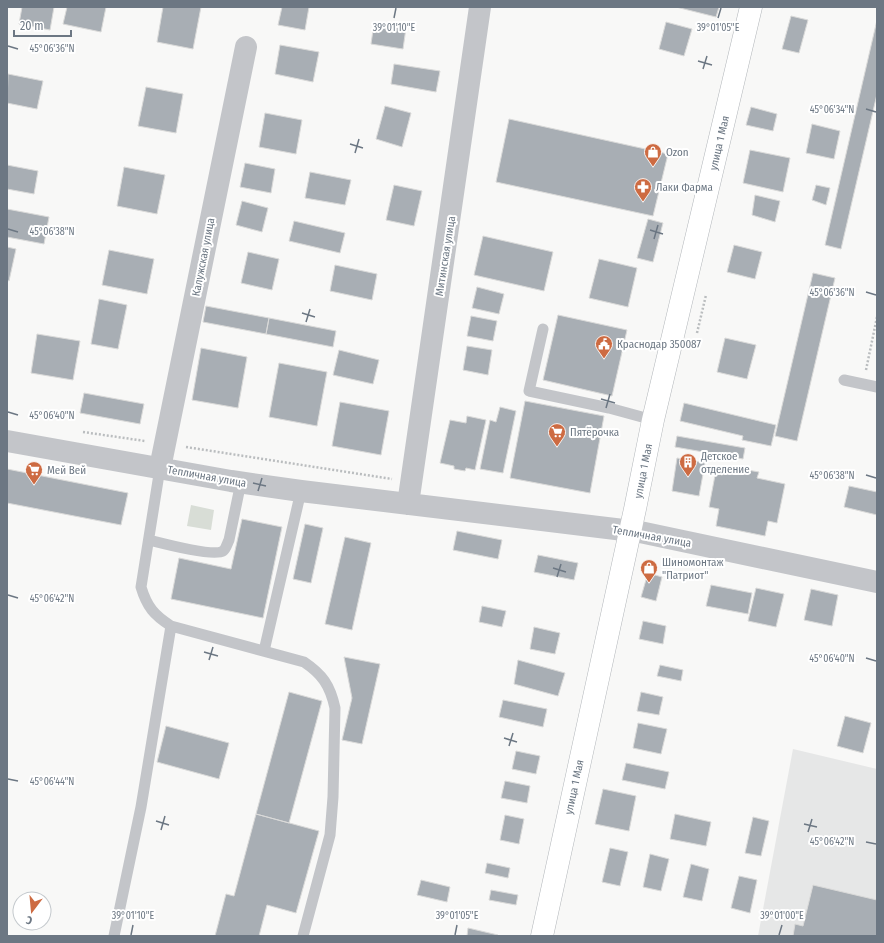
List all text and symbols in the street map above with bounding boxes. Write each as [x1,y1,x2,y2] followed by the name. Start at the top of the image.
[14,12,71,38] scale bar
[20,19,44,33] text: 20 m
[373,22,415,34] text: 39°01'10"E
[697,22,740,34] text: 39°01'05"E
[29,43,75,55] text: 45°06'36"N
[810,104,854,116] text: 45°06'34"N
[707,115,732,172] street label: улица 1 Мая
[643,142,663,167] shop icon: Ozon
[666,146,689,159] place label: Ozon
[633,177,653,202] pharmacy icon: Лаки Фарма
[656,181,713,194] place label: Лаки Фарма
[433,215,458,297] street label: Митинская улица
[190,217,217,297] street label: Калужская улица
[29,226,75,238] text: 45°06'38"N
[809,287,855,299] text: 45°06'36"N
[594,334,614,359] public building icon: Краснодар 350087
[617,338,701,351] place label: Краснодар 350087
[29,410,75,422] text: 45°06'40"N
[547,422,567,447] supermarket icon: Пятёрочка
[570,426,619,439] place label: Пятёрочка
[632,443,655,500] street label: улица 1 Мая
[700,450,750,476] place label: Детское отделение
[678,452,698,477] building icon: Детское отделение
[24,460,44,485] supermarket icon: Мей Вей
[167,463,247,490] street label: Тепличная улица
[47,464,86,477] place label: Мей Вей
[809,470,855,482] text: 45°06'38"N
[612,523,692,550] street label: Тепличная улица
[662,556,723,582] place label: Шиномонтаж "Патриот"
[639,558,659,583] shop icon: Шиномонтаж "Патриот"
[30,593,74,605] text: 45°06'42"N
[809,653,855,665] text: 45°06'40"N
[562,759,587,816] street label: улица 1 Мая
[30,776,74,788] text: 45°06'44"N
[810,836,854,848] text: 45°06'42"N
[12,891,52,931] north arrow
[112,910,154,922] text: 39°01'10"E
[436,910,479,922] text: 39°01'05"E
[760,910,804,922] text: 39°01'00"E
[25,913,34,927] text: С

